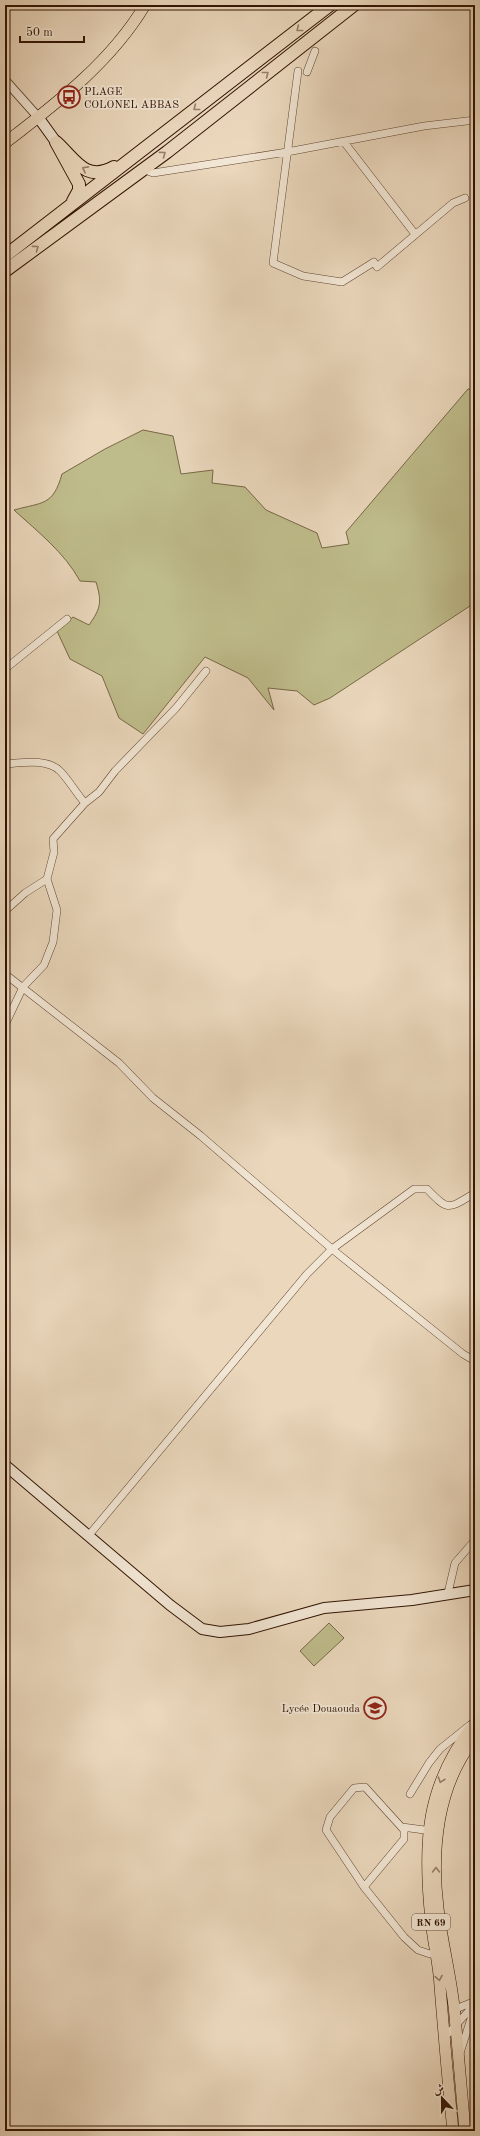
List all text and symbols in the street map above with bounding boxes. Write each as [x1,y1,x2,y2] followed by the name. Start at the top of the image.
[20,18,84,44] scale bar
[296,24,303,31] one-way arrow
[26,26,53,39] text: 50 m
[261,72,268,79] one-way arrow
[56,84,82,110] bus stop icon: PLAGE COLONEL ABBAS
[84,87,179,111] place label: PLAGE COLONEL ABBAS
[193,104,200,111] one-way arrow
[159,152,166,159] one-way arrow
[81,166,89,173] one-way arrow
[32,245,39,253] one-way arrow
[362,1695,388,1721] school or university icon: Lycée Douaouda
[281,1704,361,1715] place label: Lycée Douaouda
[437,1777,445,1784] one-way arrow
[432,1867,440,1873] one-way arrow
[412,1914,450,1930] road number: RN 69
[434,1975,443,1981] one-way arrow
[422,2078,462,2118] north arrow
[432,2083,446,2097] text: ش

